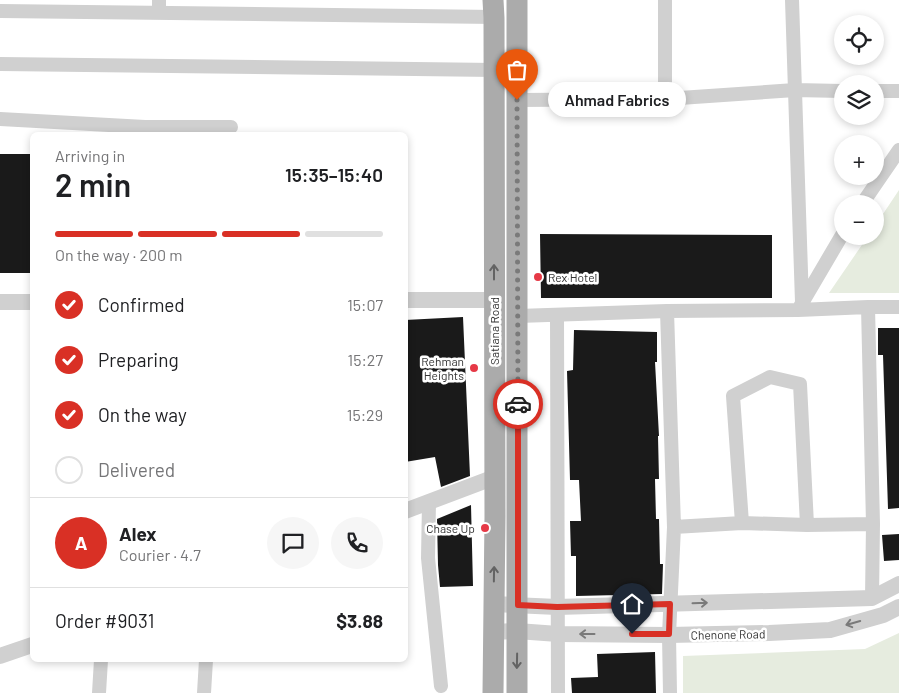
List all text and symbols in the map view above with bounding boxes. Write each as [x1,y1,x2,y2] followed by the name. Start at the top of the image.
[834,15,884,245] map controls
[834,15,884,65] button: locate
[496,49,538,100] pin
[503,56,531,84] icon: bag
[834,75,884,125] button: layers
[547,82,684,118] callout: Ahmad Fabrics
[565,90,669,109] text: Ahmad Fabrics
[834,135,884,185] button: +
[55,146,125,165] text: Arriving in
[285,163,383,186] text: 15:35–15:40
[55,165,131,203] text: 2 min
[834,195,884,245] button: −
[55,245,183,264] text: On the way · 200 m
[489,264,499,280] one-way arrow
[548,270,597,284] place label: Rex Hotel
[532,271,544,283] marker: Rex Hotel
[55,291,83,319] icon: check
[98,293,185,316] text: Confirmed
[347,295,383,314] text: 15:07
[487,297,501,365] street label: Satiana Road
[55,346,83,374] icon: check
[98,348,179,371] text: Preparing
[348,350,383,369] text: 15:27
[421,354,464,382] place label: Rehman Heights
[468,362,480,374] marker: Rehman Heights
[493,379,543,429] courier
[504,390,532,418] icon: car
[55,401,83,429] icon: check
[98,403,187,426] text: On the way
[347,405,383,424] text: 15:29
[98,458,175,481] text: Delivered
[267,517,319,569] button: chat
[331,517,383,569] button: phone
[426,521,475,535] place label: Chase Up
[119,522,157,545] text: Alex
[479,522,491,534] marker: Chase Up
[75,531,87,554] text: A
[119,545,201,564] text: Courier · 4.7
[489,567,499,583] one-way arrow
[611,583,653,634] pin
[618,590,646,618] icon: home
[692,598,708,608] one-way arrow
[55,609,154,632] text: Order #9031
[336,609,383,632] text: $3.88
[846,619,862,629] one-way arrow
[691,626,765,642] street label: Chenone Road
[579,629,596,639] one-way arrow
[512,652,522,669] one-way arrow

